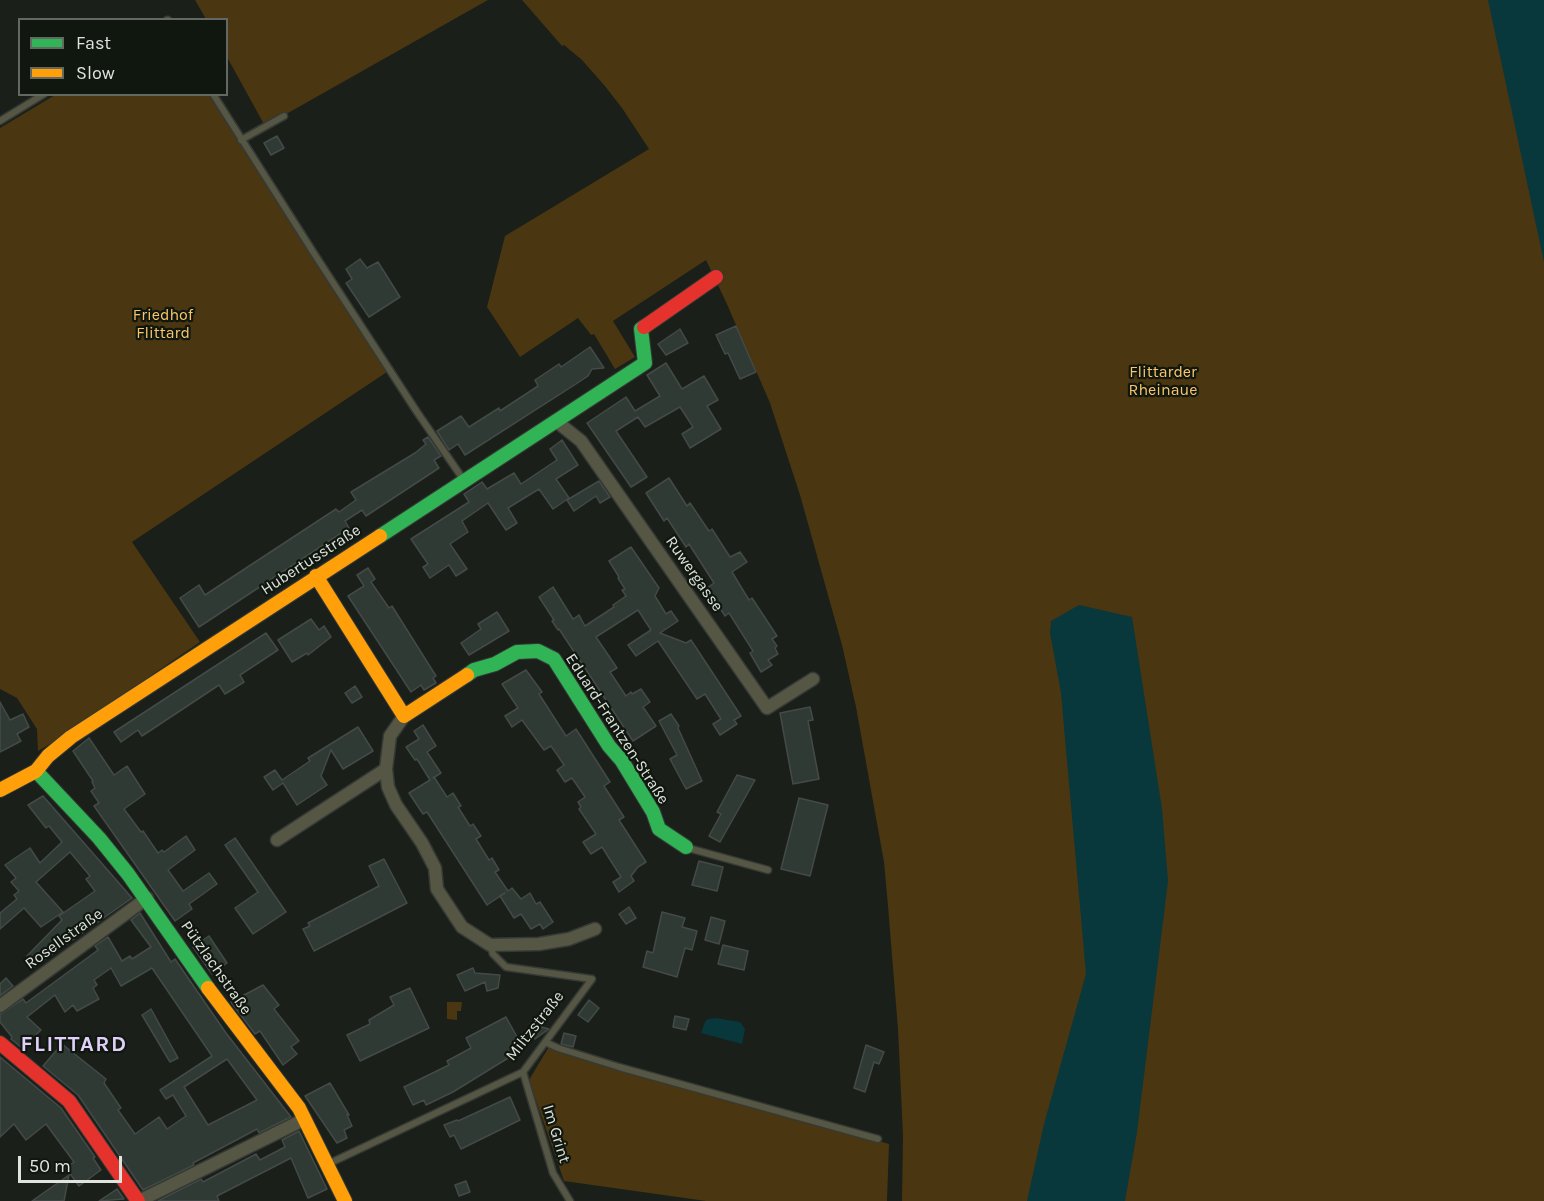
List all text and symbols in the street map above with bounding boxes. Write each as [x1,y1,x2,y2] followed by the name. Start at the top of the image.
[18,18,228,96] legend
[76,32,111,54] text: Fast
[76,62,115,84] text: Slow
[133,305,193,343] park label: Friedhof Flittard
[1129,362,1197,400] park label: Flittarder Rheinaue
[258,521,364,599] street label: Hubertusstraße
[661,533,727,615] street label: Ruwergasse
[561,650,673,808] street label: Eduard-Frantzen-Straße
[21,904,107,974] street label: Rosellstraße
[176,917,256,1019] street label: Pützlachstraße
[502,987,568,1065] street label: Miltzstraße
[20,1032,128,1058] district label: FLITTARD
[538,1103,574,1165] street label: Im Grint
[21,1144,124,1182] scale bar
[29,1155,71,1177] text: 50 m

